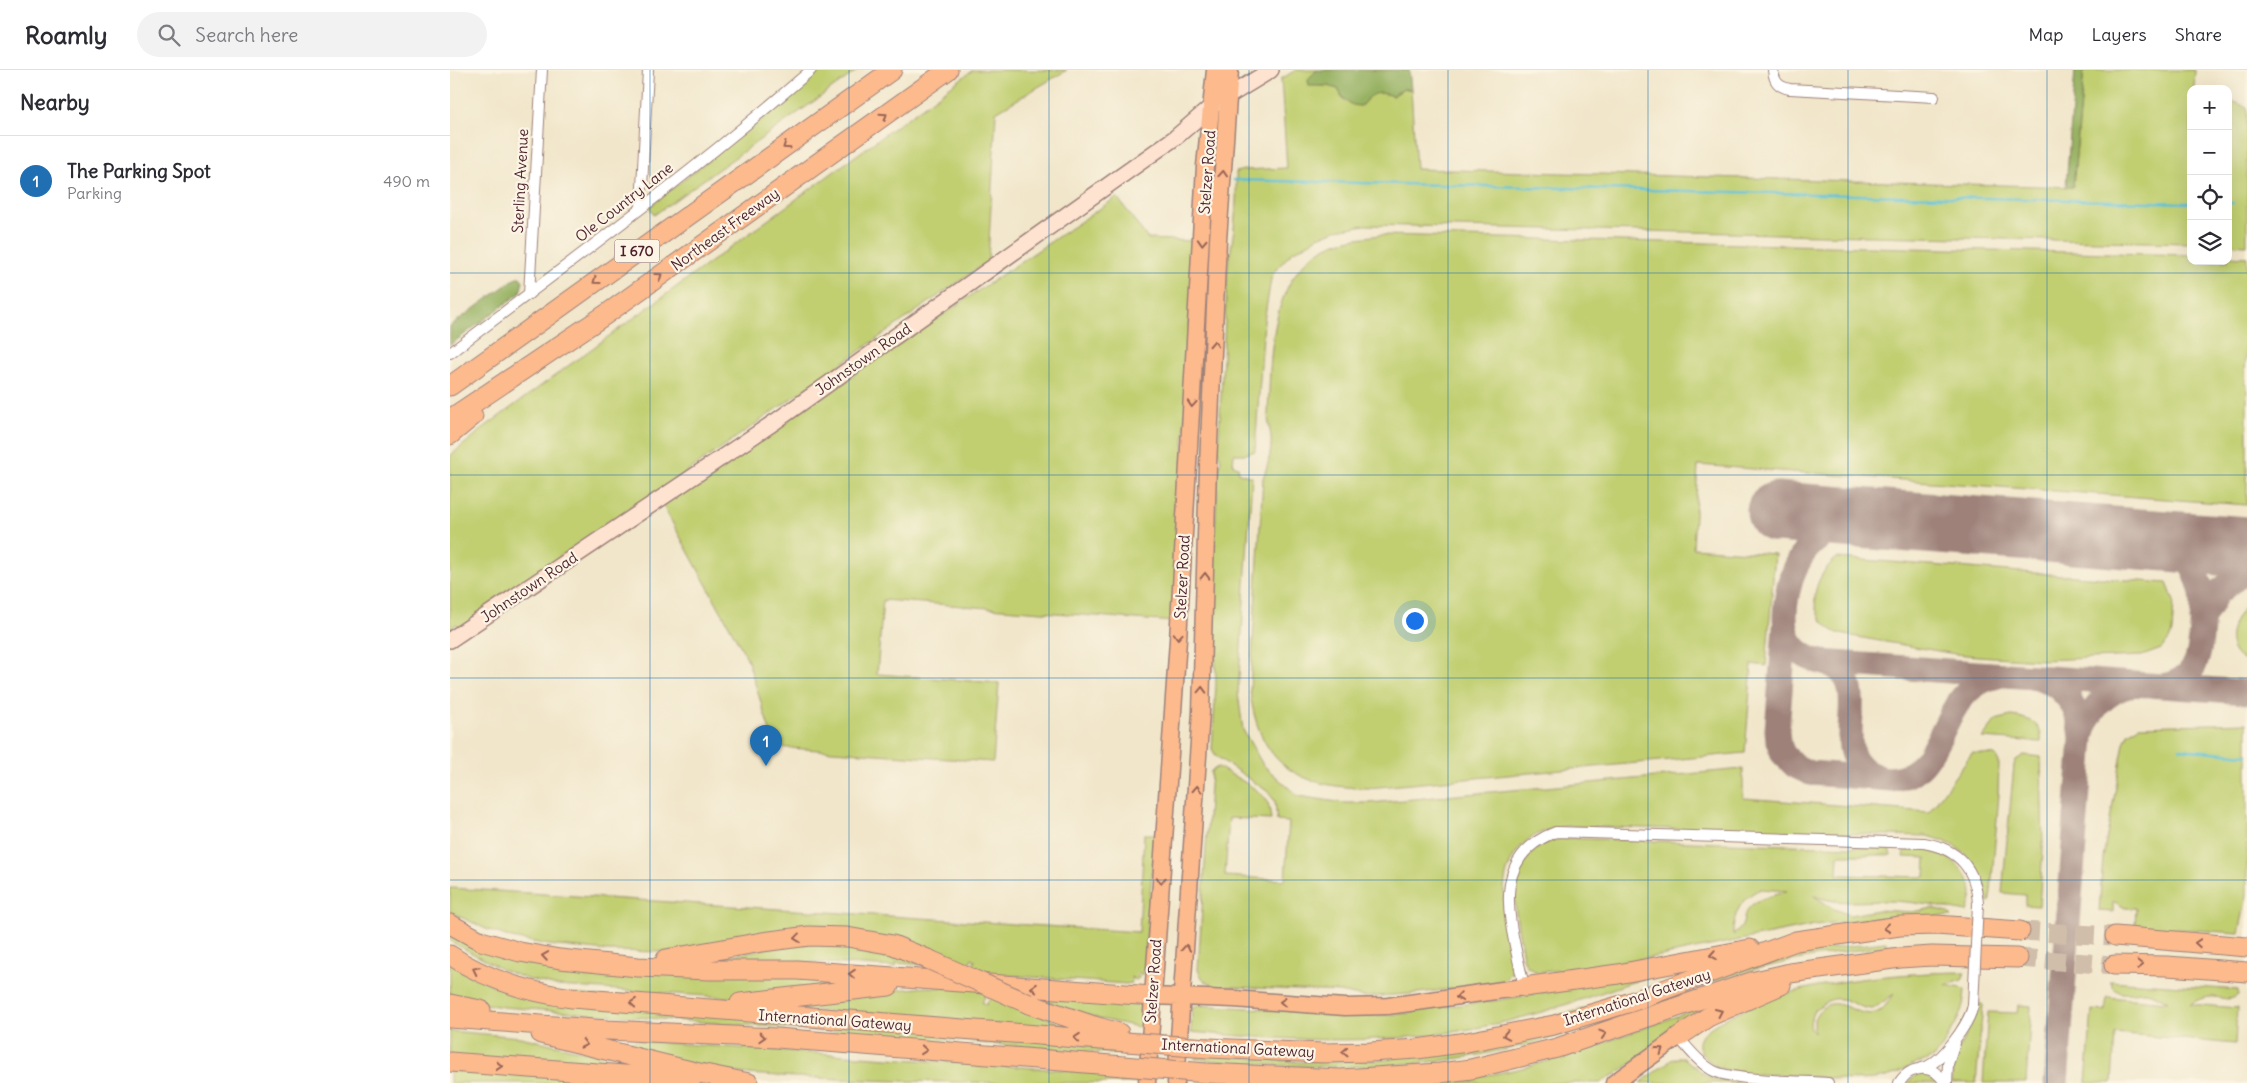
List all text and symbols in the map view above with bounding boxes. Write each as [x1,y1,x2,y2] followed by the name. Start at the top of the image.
[137,12,487,57] search box
[25,20,107,50] text: Roamly
[155,21,183,49] icon: search
[195,23,298,47] text: Search here
[2028,23,2063,46] text: Map
[2091,23,2147,46] text: Layers
[2175,23,2222,46] text: Share
[2187,85,2232,265] map controls
[2187,85,2232,130] button: +
[20,89,90,116] text: Nearby
[878,113,888,122] one-way arrow
[508,128,532,234] street label: Sterling Avenue
[1195,129,1219,215] street label: Stelzer Road
[2187,130,2232,175] button: −
[782,140,792,149] one-way arrow
[571,158,677,246] street label: Ole Country Lane
[67,159,211,183] text: The Parking Spot
[1217,170,1228,178] one-way arrow
[33,171,39,191] text: 1
[383,171,430,191] text: 490 m
[2187,175,2232,220] button: locate
[67,183,122,203] text: Parking
[667,183,783,275] street label: Northeast Freeway
[2187,220,2232,265] button: layers
[1197,238,1208,246] one-way arrow
[614,240,660,262] road number: I 670
[653,273,663,282] one-way arrow
[593,275,602,283] one-way arrow
[811,319,915,399] street label: Johnstown Road
[1208,340,1219,348] one-way arrow
[1187,400,1198,408] one-way arrow
[1170,534,1194,620] street label: Stelzer Road
[477,547,581,626] street label: Johnstown Road
[1200,572,1211,580] one-way arrow
[1402,608,1428,634] your location
[1173,632,1184,640] one-way arrow
[1197,685,1208,693] one-way arrow
[750,725,782,766] pin: 1
[1191,785,1202,793] one-way arrow
[1155,877,1166,885] one-way arrow
[1883,922,1891,933] one-way arrow
[793,932,801,943] one-way arrow
[1141,938,1165,1024] street label: Stelzer Road
[2194,938,2202,949] one-way arrow
[1180,944,1191,952] one-way arrow
[1709,950,1717,960] one-way arrow
[540,951,548,962] one-way arrow
[2137,960,2145,971] one-way arrow
[1561,964,1713,1030] street label: International Gateway
[472,966,481,976] one-way arrow
[848,968,856,979] one-way arrow
[1029,983,1037,994] one-way arrow
[1454,991,1462,1002] one-way arrow
[1279,997,1287,1008] one-way arrow
[629,998,637,1009] one-way arrow
[758,1005,912,1035] street label: International Gateway
[1714,1007,1723,1018] one-way arrow
[1599,1029,1607,1039] one-way arrow
[1502,1030,1510,1040] one-way arrow
[758,1032,766,1043] one-way arrow
[1073,1033,1081,1044] one-way arrow
[1161,1034,1315,1062] street label: International Gateway
[580,1038,589,1049] one-way arrow
[920,1044,928,1055] one-way arrow
[1340,1047,1348,1057] one-way arrow
[1655,1047,1664,1056] one-way arrow
[495,1060,503,1071] one-way arrow

